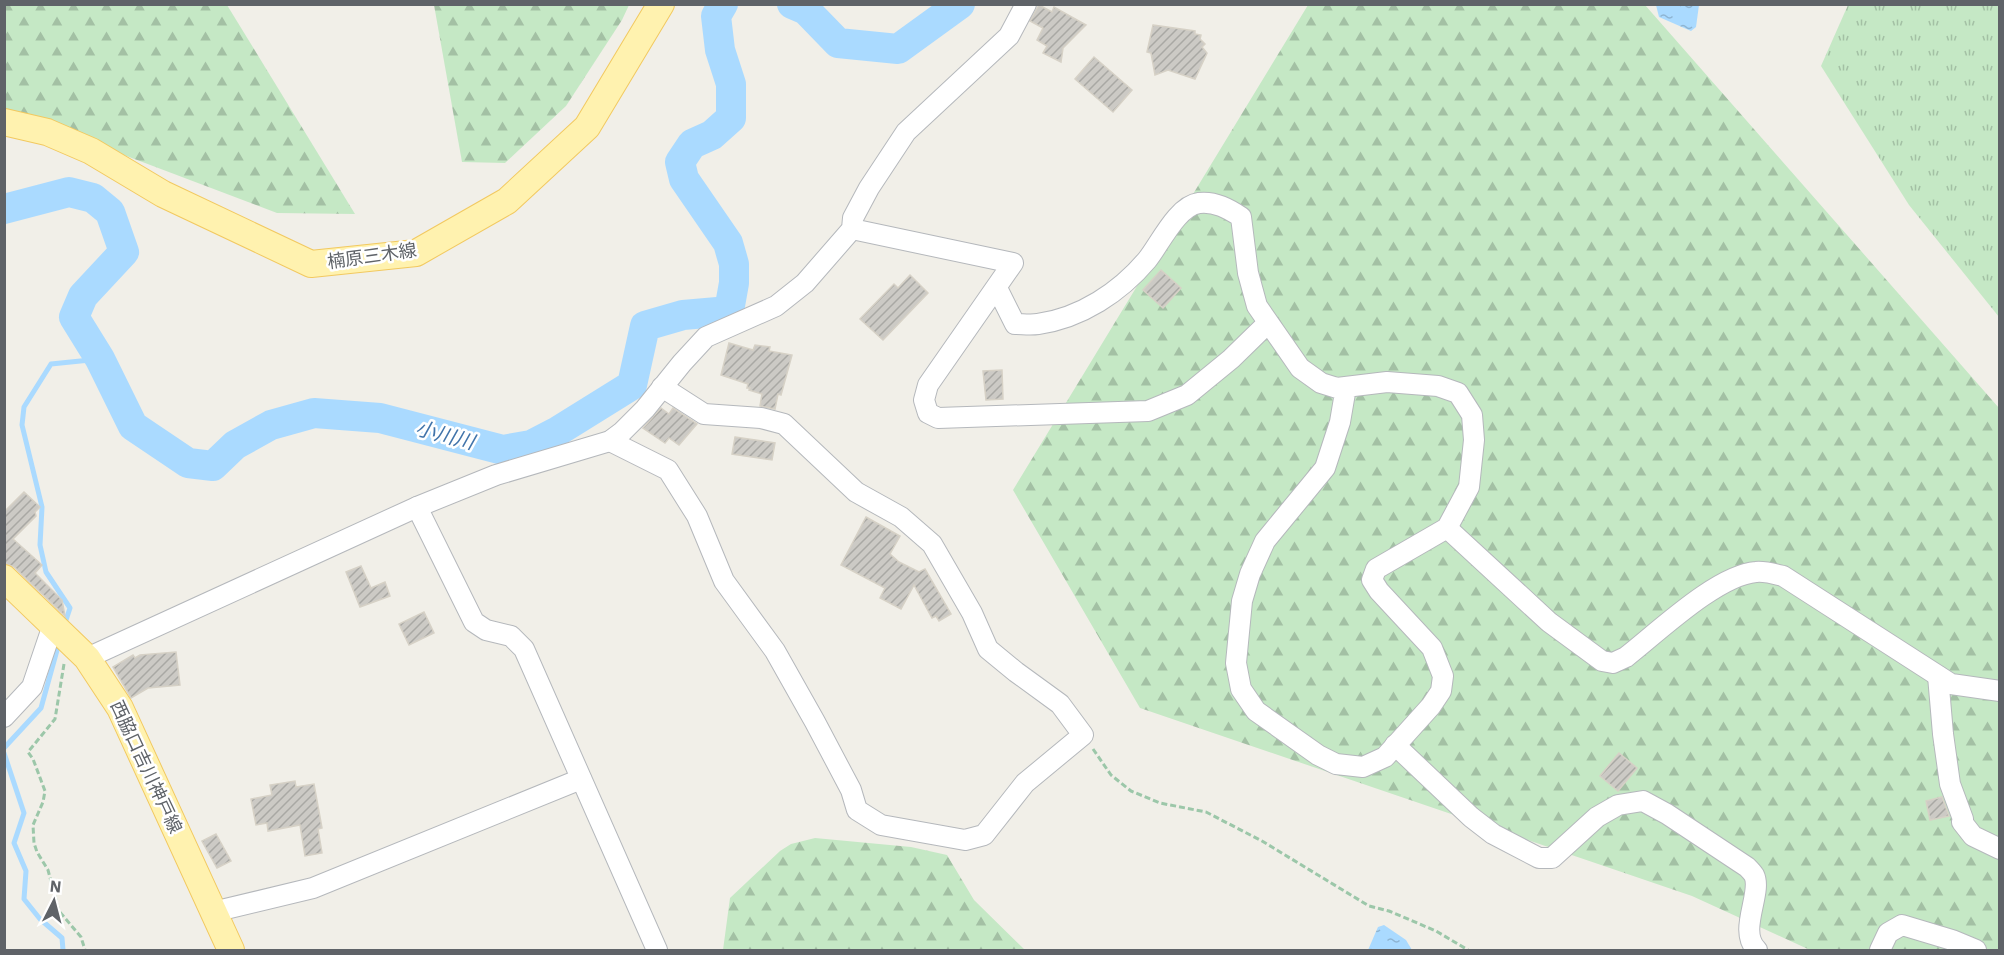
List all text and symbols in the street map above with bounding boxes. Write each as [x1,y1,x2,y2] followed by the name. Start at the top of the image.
[326,238,418,273] street label: 楠原三木線
[413,414,480,456] water label: 小川川
[106,697,187,837] street label: 西脇口吉川神戸線
[24,871,84,931] north arrow
[49,876,62,897] text: N

